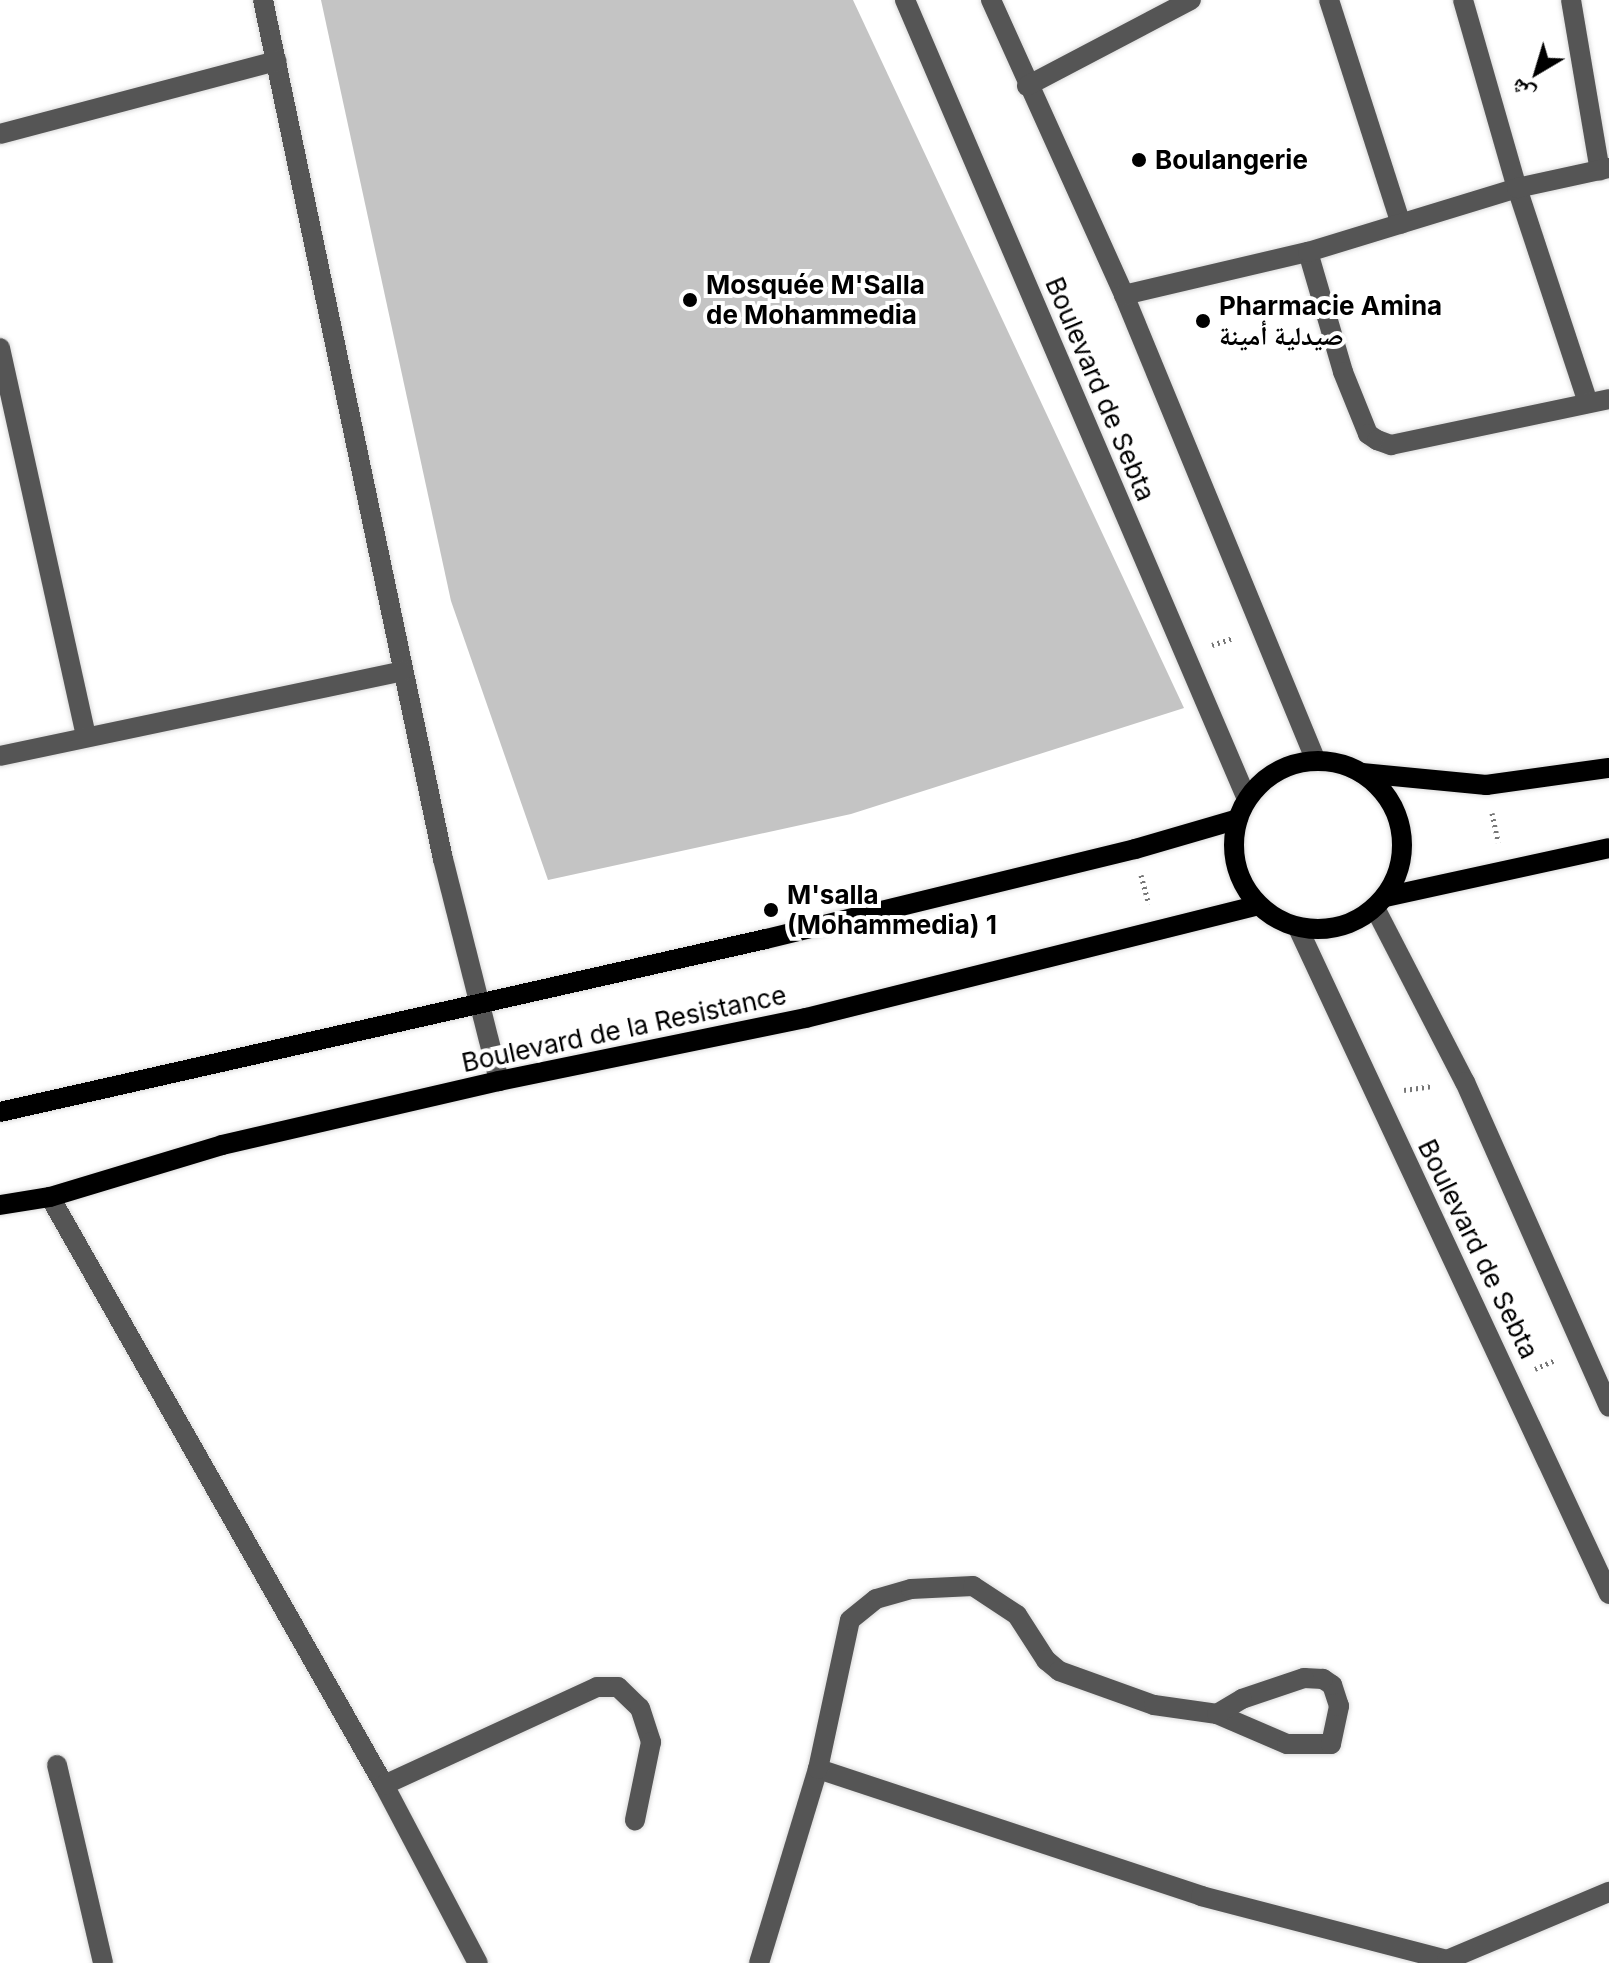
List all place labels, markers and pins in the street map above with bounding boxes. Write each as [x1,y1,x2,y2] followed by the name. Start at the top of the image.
[1155,144,1308,176] place label: Boulangerie
[1130,151,1148,169] marker: Boulangerie
[706,269,925,330] place label: Mosquée M'Salla de Mohammedia
[1219,290,1442,352] place label: Pharmacie Amina صيدلية أمينة
[681,291,699,309] marker: Mosquée M'Salla de Mohammedia
[1194,312,1212,330] marker: Pharmacie Amina صيدلية أمينة
[787,879,997,940] place label: M'salla (Mohammedia) 1
[762,901,780,919] marker: M'salla (Mohammedia) 1

